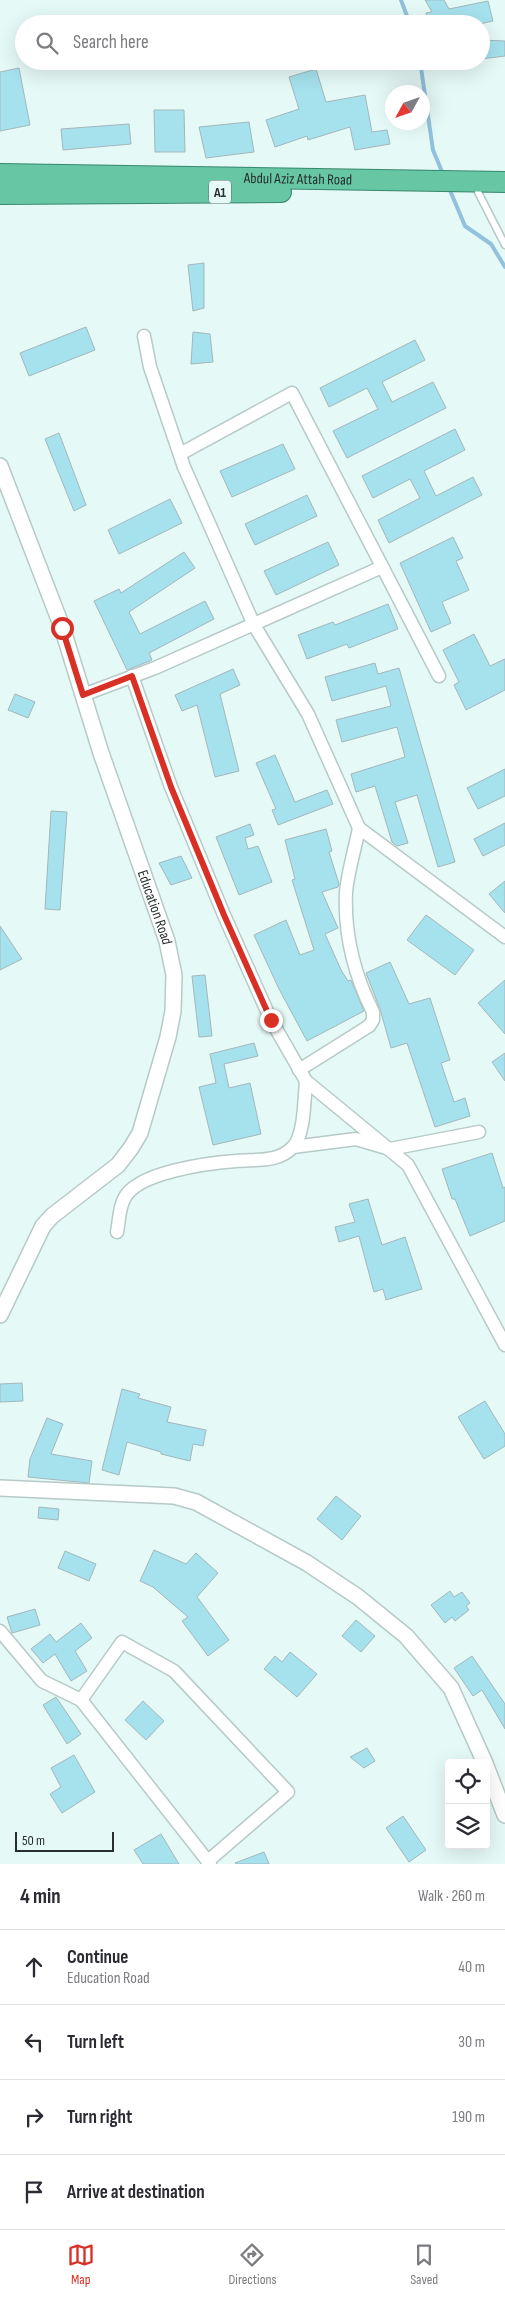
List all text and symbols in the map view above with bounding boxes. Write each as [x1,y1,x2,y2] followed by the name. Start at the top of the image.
[15,15,490,70] search box
[33,29,61,57] icon: search
[73,31,149,54] text: Search here
[385,85,430,130] north arrow
[243,169,352,190] street label: Abdul Aziz Attah Road
[209,180,231,203] road number: A1
[51,617,74,640] route start
[133,868,176,946] street label: Education Road
[260,1009,283,1032] route end
[445,1759,490,1849] map controls
[445,1759,490,1804] button: locate
[445,1804,490,1849] button: layers
[15,1829,114,1852] scale bar
[22,1832,45,1849] text: 50 m
[20,1884,61,1909] text: 4 min
[418,1887,485,1906] text: Walk · 260 m
[67,1946,128,1969] text: Continue
[20,1953,48,1981] icon: ahead
[458,1958,485,1977] text: 40 m
[67,1969,150,1988] text: Education Road
[20,2028,48,2056] icon: left
[67,2031,124,2054] text: Turn left
[458,2033,485,2052] text: 30 m
[20,2103,48,2131] icon: right
[67,2106,132,2129] text: Turn right
[452,2108,485,2127] text: 190 m
[20,2178,48,2206] icon: arrive
[67,2181,205,2204] text: Arrive at destination
[67,2241,95,2288] tab: Map
[228,2241,277,2288] tab: Directions
[410,2241,438,2288] tab: Saved

